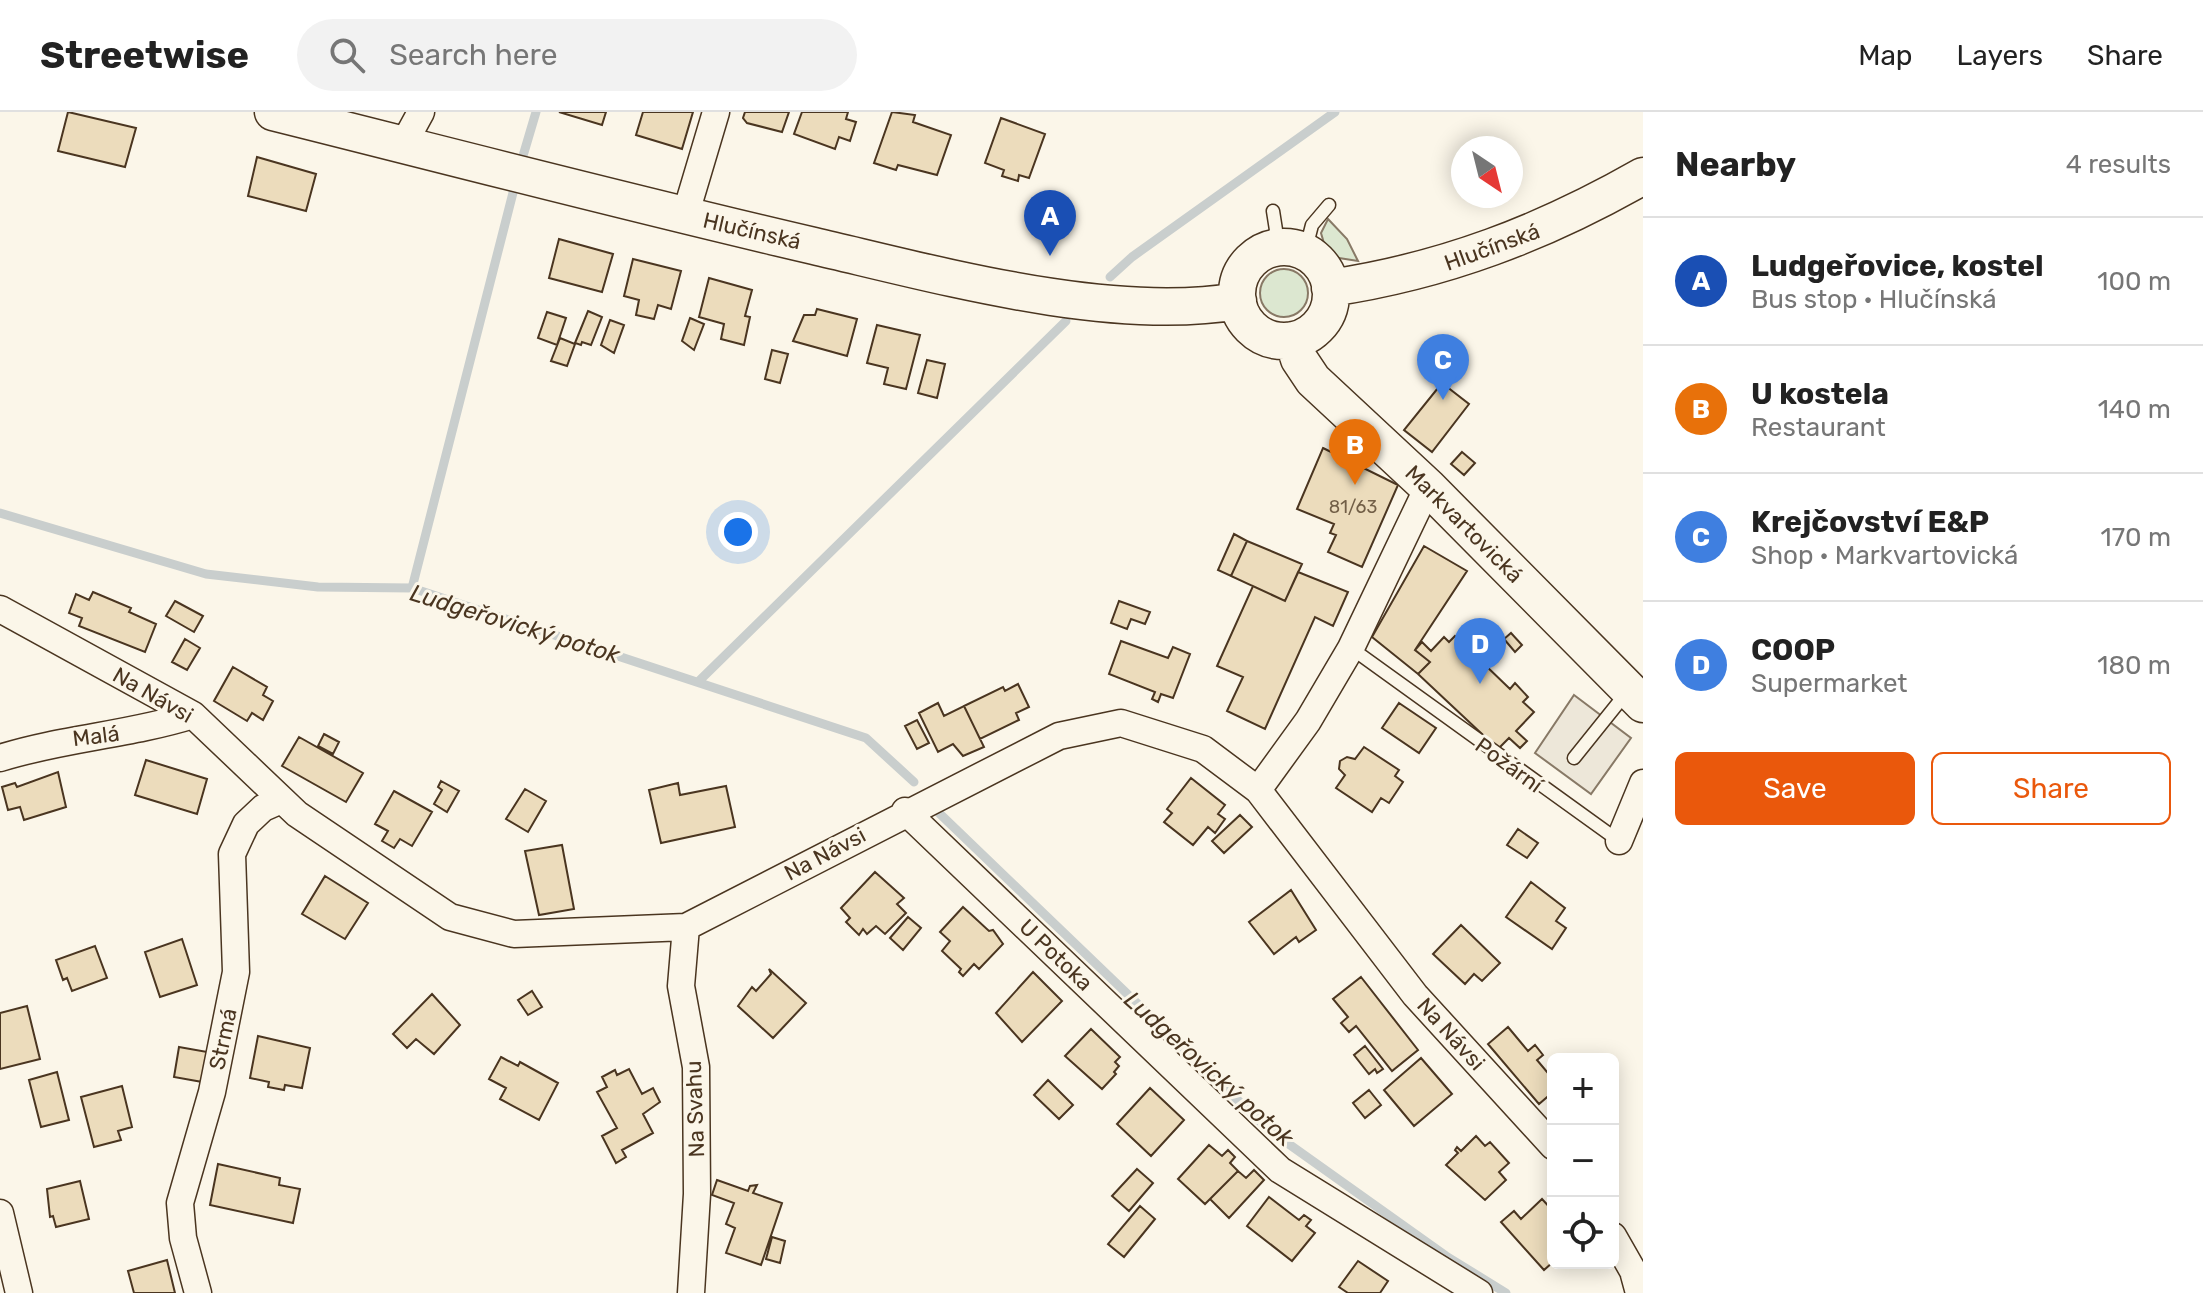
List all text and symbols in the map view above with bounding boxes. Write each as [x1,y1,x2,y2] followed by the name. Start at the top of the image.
[297,19,857,91] search box
[40,32,249,78] text: Streetwise
[325,33,369,77] icon: search
[389,37,557,73] text: Search here
[1858,39,1913,72] text: Map
[1957,39,2043,72] text: Layers
[2087,39,2163,72] text: Share
[1451,136,1523,208] north arrow
[1675,144,1796,185] text: Nearby
[2066,149,2171,180] text: 4 results
[1024,190,1076,256] pin: A
[700,207,804,255] street label: Hlučínská
[1441,217,1543,277] street label: Hlučínská
[1751,248,2044,284] text: Ludgeřovice, kostel
[1692,266,1710,297] text: A
[2097,266,2171,297] text: 100 m
[1751,284,1997,315] text: Bus stop · Hlučínská
[1417,334,1469,400] pin: C
[1751,376,1889,412] text: U kostela
[1692,394,1710,425] text: B
[2098,394,2171,425] text: 140 m
[1751,412,1886,443] text: Restaurant
[1329,419,1381,485] pin: B
[1400,460,1528,588] street label: Markvartovická
[1329,496,1377,518] house number: 81/63
[1751,504,1989,540] text: Krejčovství E&P
[718,512,758,552] your location
[1692,522,1710,553] text: C
[2101,522,2171,553] text: 170 m
[1751,540,2018,571] text: Shop · Markvartovická
[407,579,624,669] water label: Ludgeřovický potok
[1454,618,1506,684] pin: D
[1751,632,1835,668] text: COOP
[1692,650,1710,681] text: D
[2097,650,2171,681] text: 180 m
[108,661,198,729] street label: Na Návsi
[1751,668,1908,699] text: Supermarket
[71,720,121,752] street label: Malá
[1470,731,1549,799] street label: Požární
[1675,752,1915,825] button: Save
[1931,752,2171,825] button: Share
[780,821,870,887] street label: Na Návsi
[1014,913,1098,997] street label: U Potoka
[1119,986,1300,1153] water label: Ludgeřovický potok
[1411,992,1491,1076] street label: Na Návsi
[203,1006,243,1072] street label: Strmá
[1547,1053,1619,1269] map controls
[1547,1053,1619,1125] button: +
[680,1060,710,1158] street label: Na Svahu
[1547,1125,1619,1197] button: −
[1547,1197,1619,1269] button: locate

